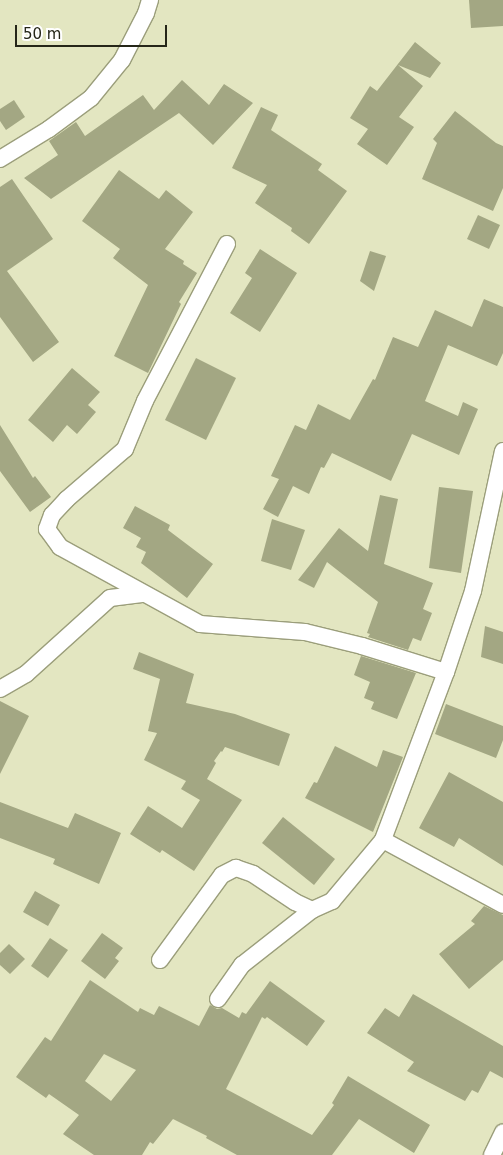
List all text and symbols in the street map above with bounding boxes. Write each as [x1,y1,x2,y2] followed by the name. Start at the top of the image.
[18,15,170,47] scale bar
[23,25,61,43] text: 50 m

